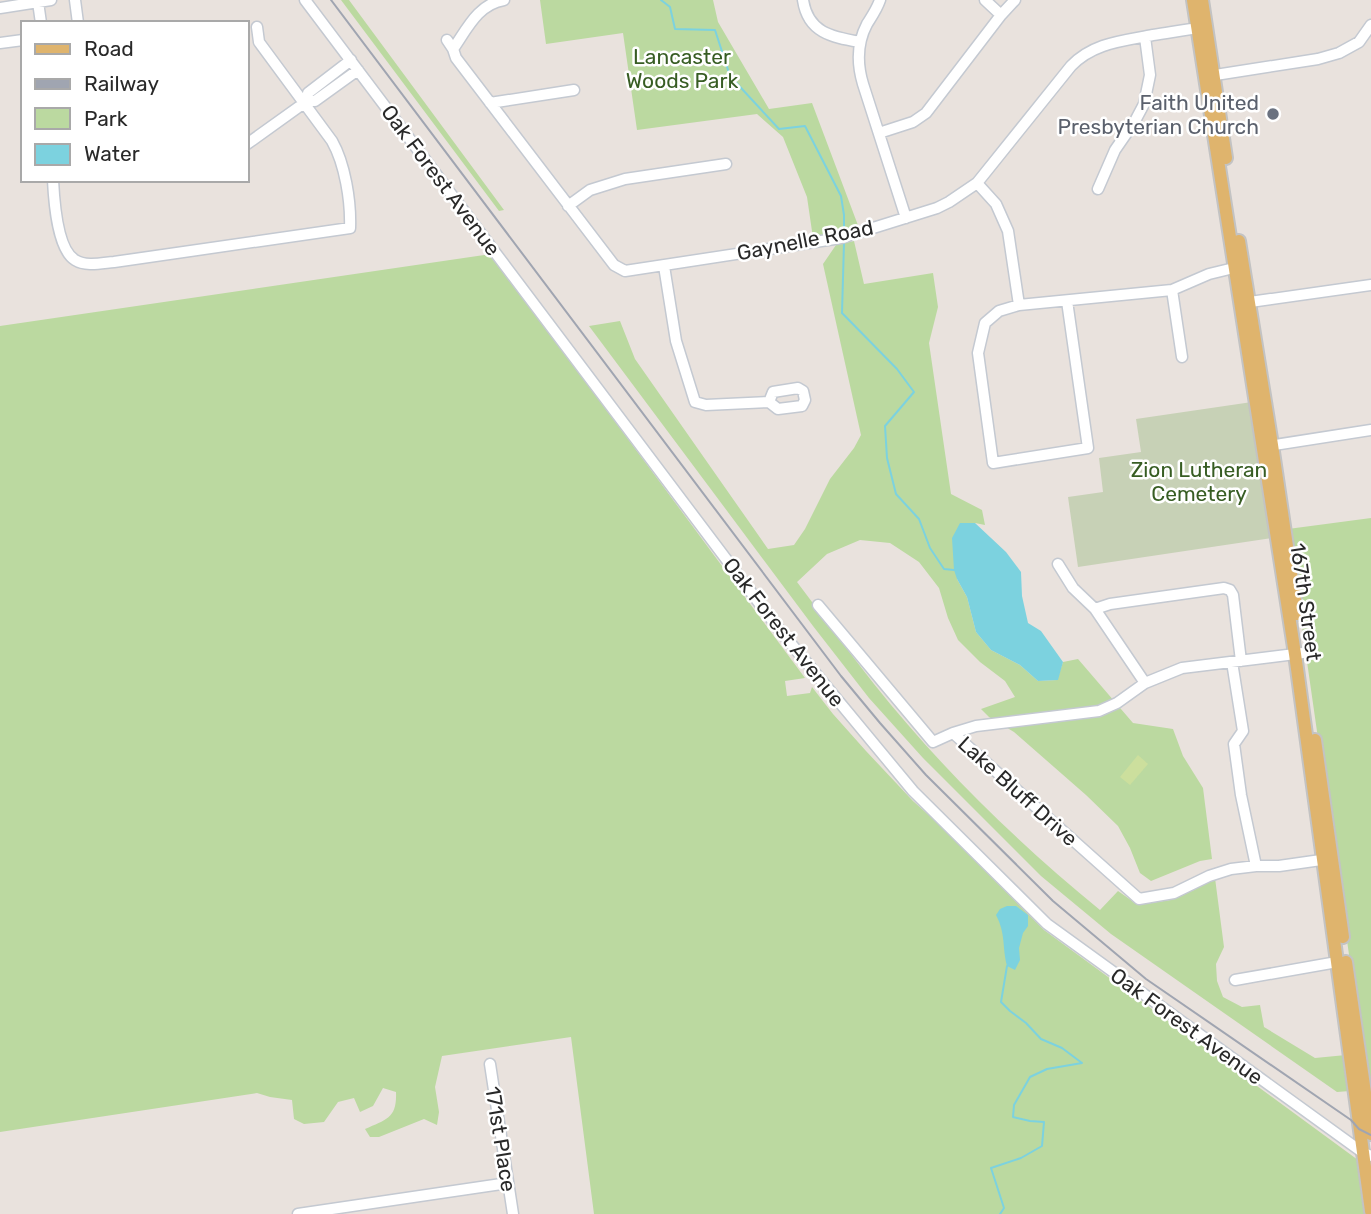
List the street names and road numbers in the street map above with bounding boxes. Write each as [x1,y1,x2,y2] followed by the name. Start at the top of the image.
[376,100,506,260] street label: Oak Forest Avenue
[735,215,875,265] street label: Gaynelle Road
[1285,542,1327,662] street label: 167th Street
[718,552,850,712] street label: Oak Forest Avenue
[953,731,1083,851] street label: Lake Bluff Drive
[1106,962,1268,1090] street label: Oak Forest Avenue
[480,1085,522,1193] street label: 171st Place

